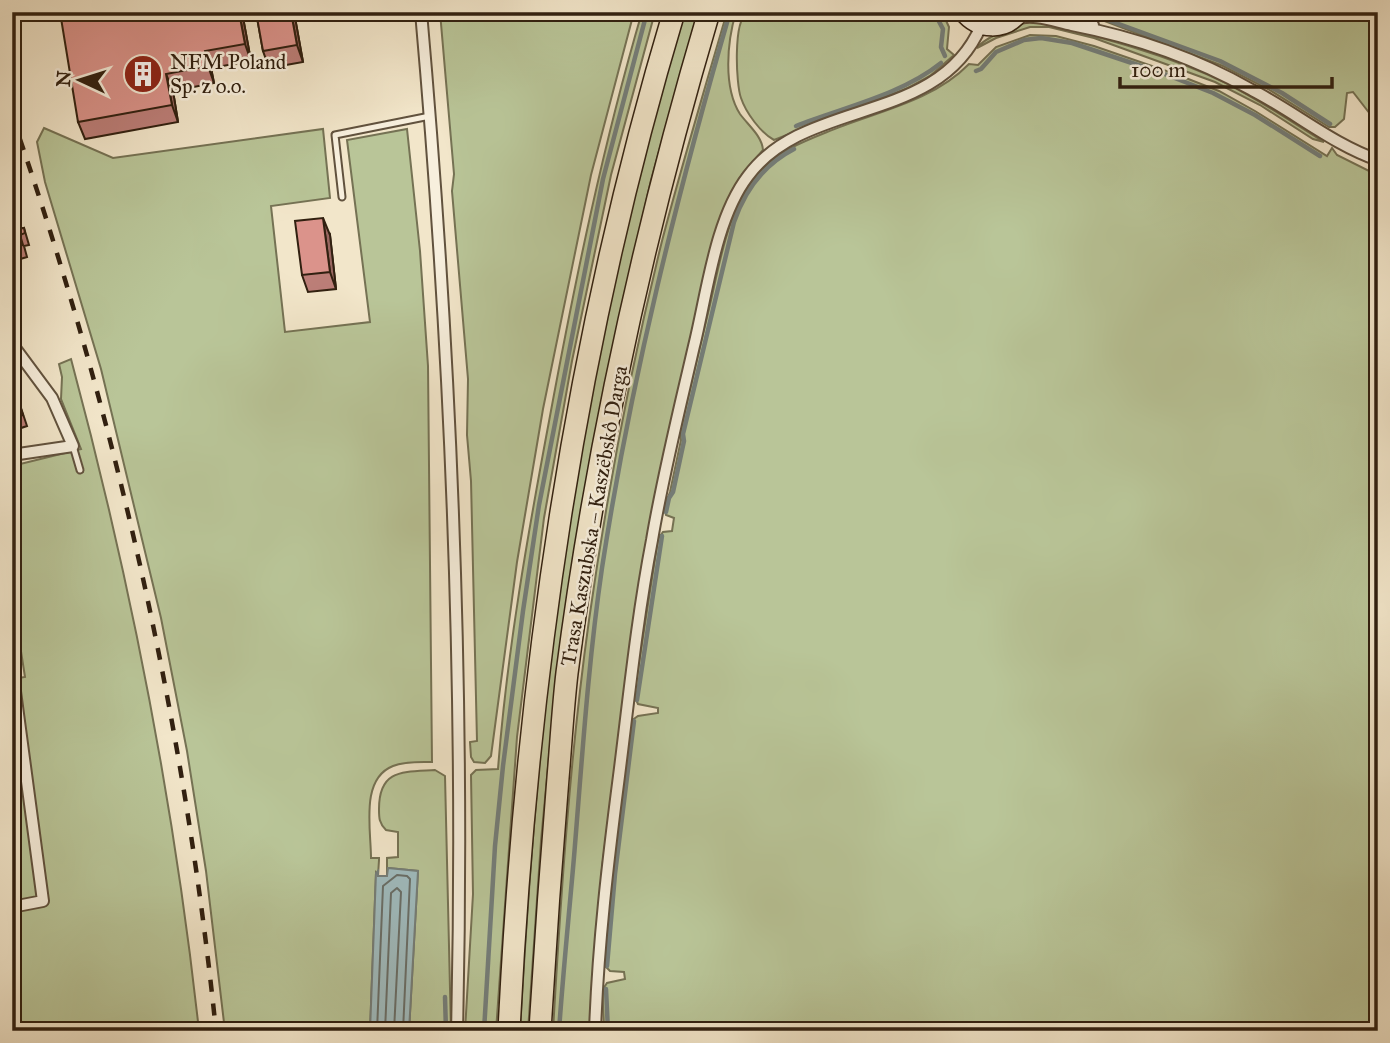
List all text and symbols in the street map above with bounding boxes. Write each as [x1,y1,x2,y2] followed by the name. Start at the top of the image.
[46,46,116,116] north arrow
[1120,46,1332,90] scale bar
[170,49,287,99] place label: NFM Poland Sp. z o.o.
[122,53,164,95] building icon: NFM Poland Sp. z o.o.
[1131,57,1186,83] text: 100 m
[52,70,76,88] text: N
[555,363,633,668] street label: Trasa Kaszubska – Kaszëbskô Darga

